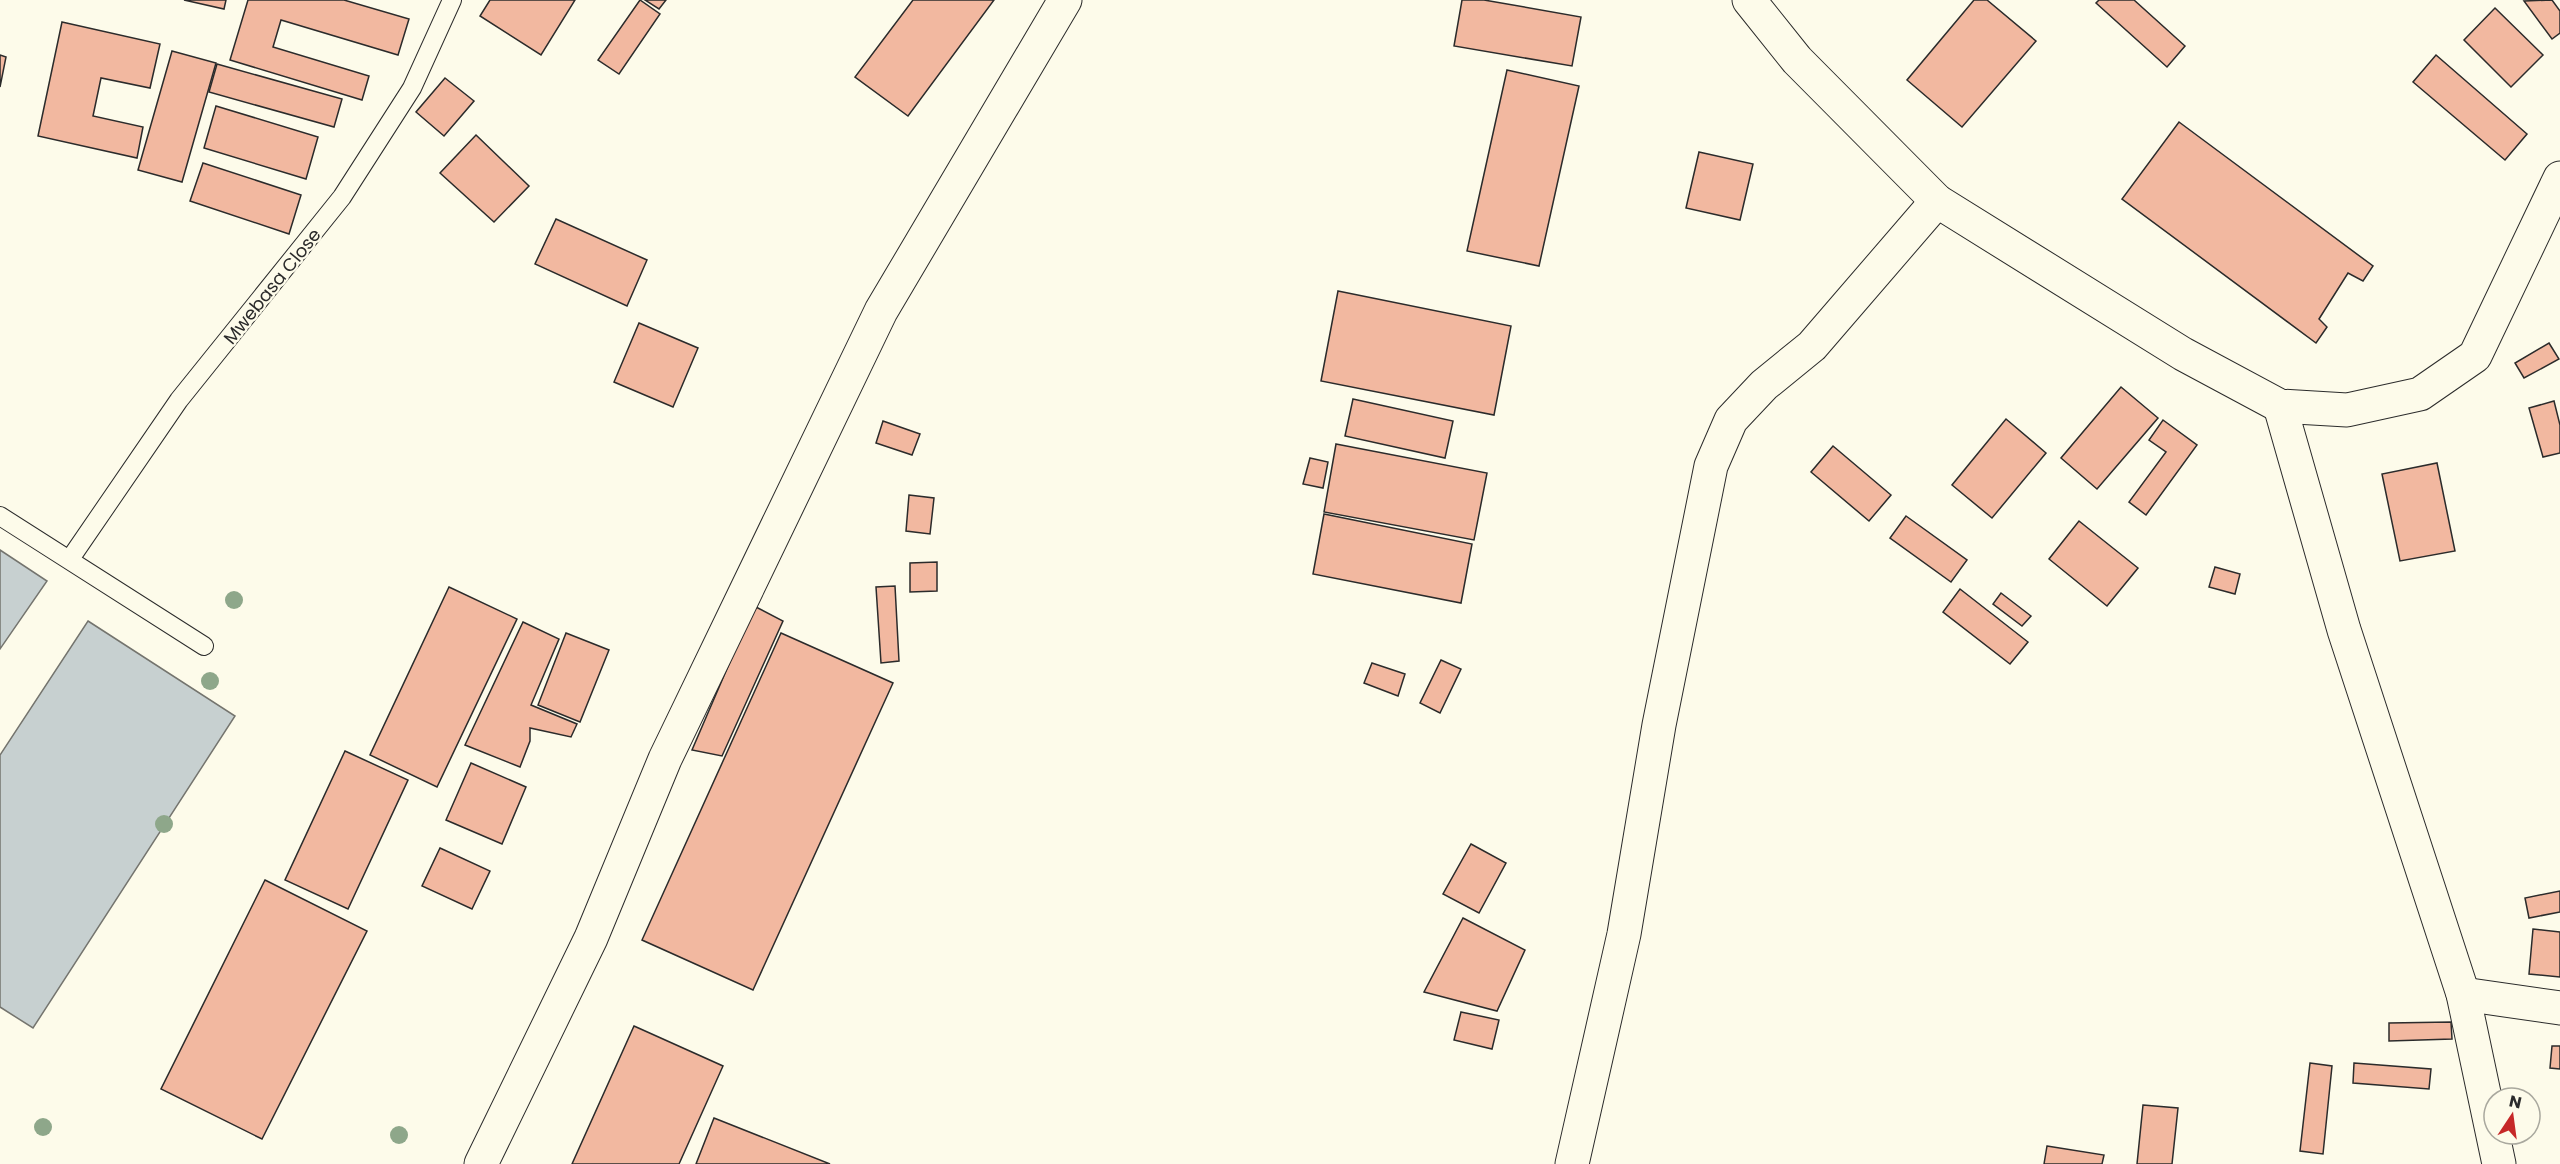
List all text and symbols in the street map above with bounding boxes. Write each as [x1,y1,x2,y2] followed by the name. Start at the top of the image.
[217,223,327,349] street label: Mwebasa Close
[2482,1086,2542,1146] north arrow
[2507,1089,2524,1114] text: N

